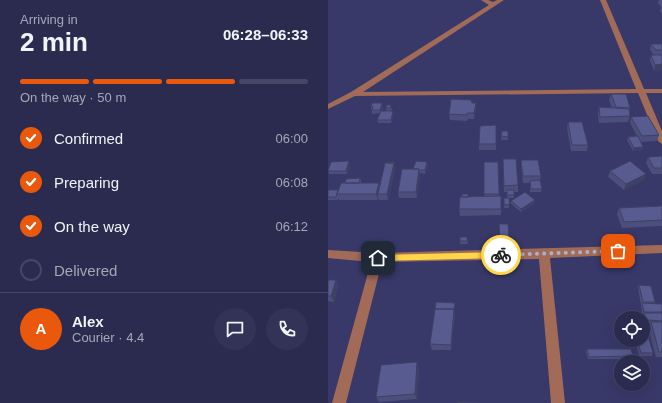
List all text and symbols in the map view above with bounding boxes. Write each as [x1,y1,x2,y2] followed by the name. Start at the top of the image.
[20,12,78,27] text: Arriving in
[223,26,308,43] text: 06:28–06:33
[20,27,88,57] text: 2 min
[20,90,126,105] text: On the way · 50 m
[20,127,42,149] icon: check
[54,130,123,147] text: Confirmed
[275,131,308,146] text: 06:00
[20,171,42,193] icon: check
[54,174,119,191] text: Preparing
[275,175,308,190] text: 06:08
[20,215,42,237] icon: check
[54,218,130,235] text: On the way
[275,219,308,234] text: 06:12
[601,234,635,268] pin
[481,235,521,275] courier
[607,240,629,262] icon: bag
[361,241,395,275] pin
[490,244,512,266] icon: bike
[367,247,389,269] icon: home
[54,262,117,279] text: Delivered
[214,308,256,350] button: chat
[266,308,308,350] button: phone
[614,311,650,391] map controls
[614,311,650,347] button: locate
[72,313,104,330] text: Alex
[36,320,46,337] text: A
[72,330,144,345] text: Courier · 4.4
[614,355,650,391] button: layers

